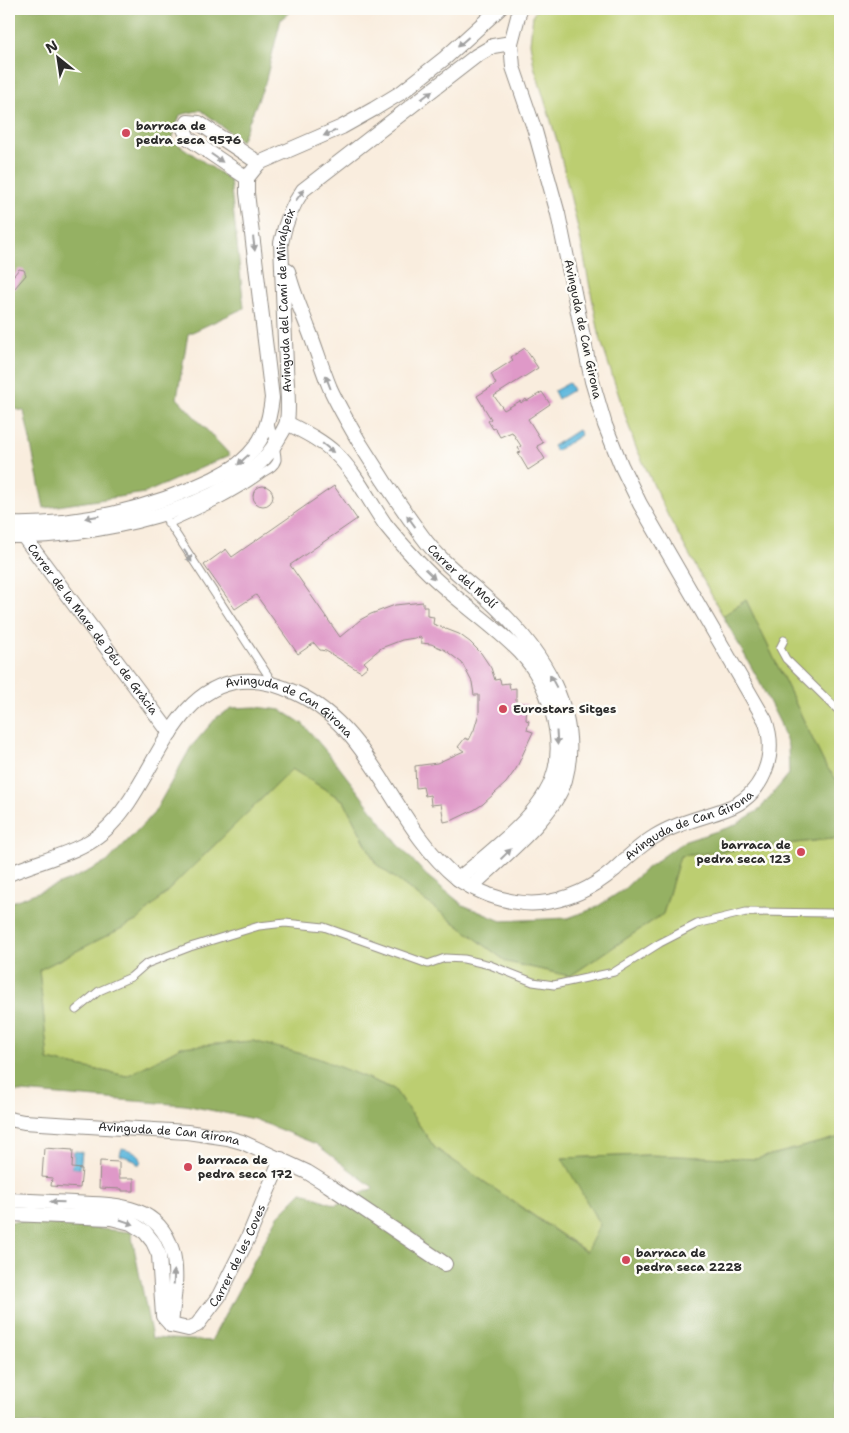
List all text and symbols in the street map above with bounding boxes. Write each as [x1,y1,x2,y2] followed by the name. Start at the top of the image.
[32,32,82,82] north arrow
[42,36,61,57] text: N
[458,36,470,48] one-way arrow
[420,89,433,100] one-way arrow
[136,118,241,148] place label: barraca de pedra seca 9576
[120,127,132,139] marker: barraca de pedra seca 9576
[322,129,337,137] one-way arrow
[211,153,224,163] one-way arrow
[295,188,305,202] one-way arrow
[273,206,299,393] street label: Avinguda del Camí de Miralpeix
[250,237,258,253] one-way arrow
[560,258,606,401] street label: Avinguda de Can Girona
[324,374,332,389] one-way arrow
[322,442,335,453] one-way arrow
[237,454,249,466] one-way arrow
[84,513,100,521] one-way arrow
[406,514,416,528] one-way arrow
[24,540,162,718] street label: Carrer de la Mare de Déu de Gràcia
[424,541,501,612] street label: Carrer del Molí
[183,549,193,562] one-way arrow
[423,568,435,580] one-way arrow
[223,673,357,741] street label: Avinguda de Can Girona
[549,673,557,688] one-way arrow
[513,701,616,717] place label: Eurostars Sitges
[497,703,509,715] marker: Eurostars Sitges
[553,731,561,747] one-way arrow
[621,786,757,864] street label: Avinguda de Can Girona
[696,837,791,867] place label: barraca de pedra seca 123
[795,846,807,858] marker: barraca de pedra seca 123
[500,848,512,860] one-way arrow
[98,1119,243,1149] street label: Avinguda de Can Girona
[198,1152,293,1182] place label: barraca de pedra seca 172
[182,1161,194,1173] marker: barraca de pedra seca 172
[49,1198,65,1206] one-way arrow
[205,1202,269,1310] street label: Carrer de les Coves
[119,1219,134,1226] one-way arrow
[636,1245,742,1275] place label: barraca de pedra seca 2228
[620,1254,632,1266] marker: barraca de pedra seca 2228
[170,1269,178,1285] one-way arrow

